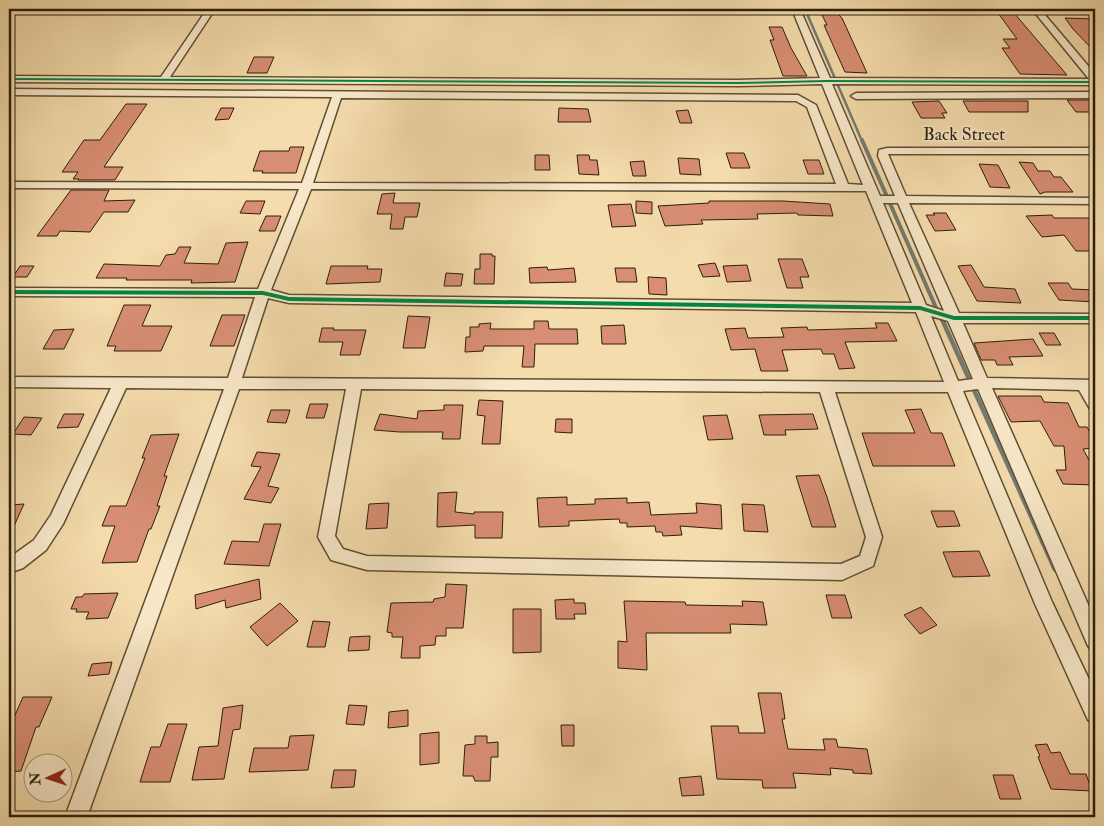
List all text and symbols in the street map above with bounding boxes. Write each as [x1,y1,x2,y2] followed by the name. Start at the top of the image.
[923,123,1005,146] street label: Back Street
[22,754,72,804] north arrow
[27,771,44,786] text: N

